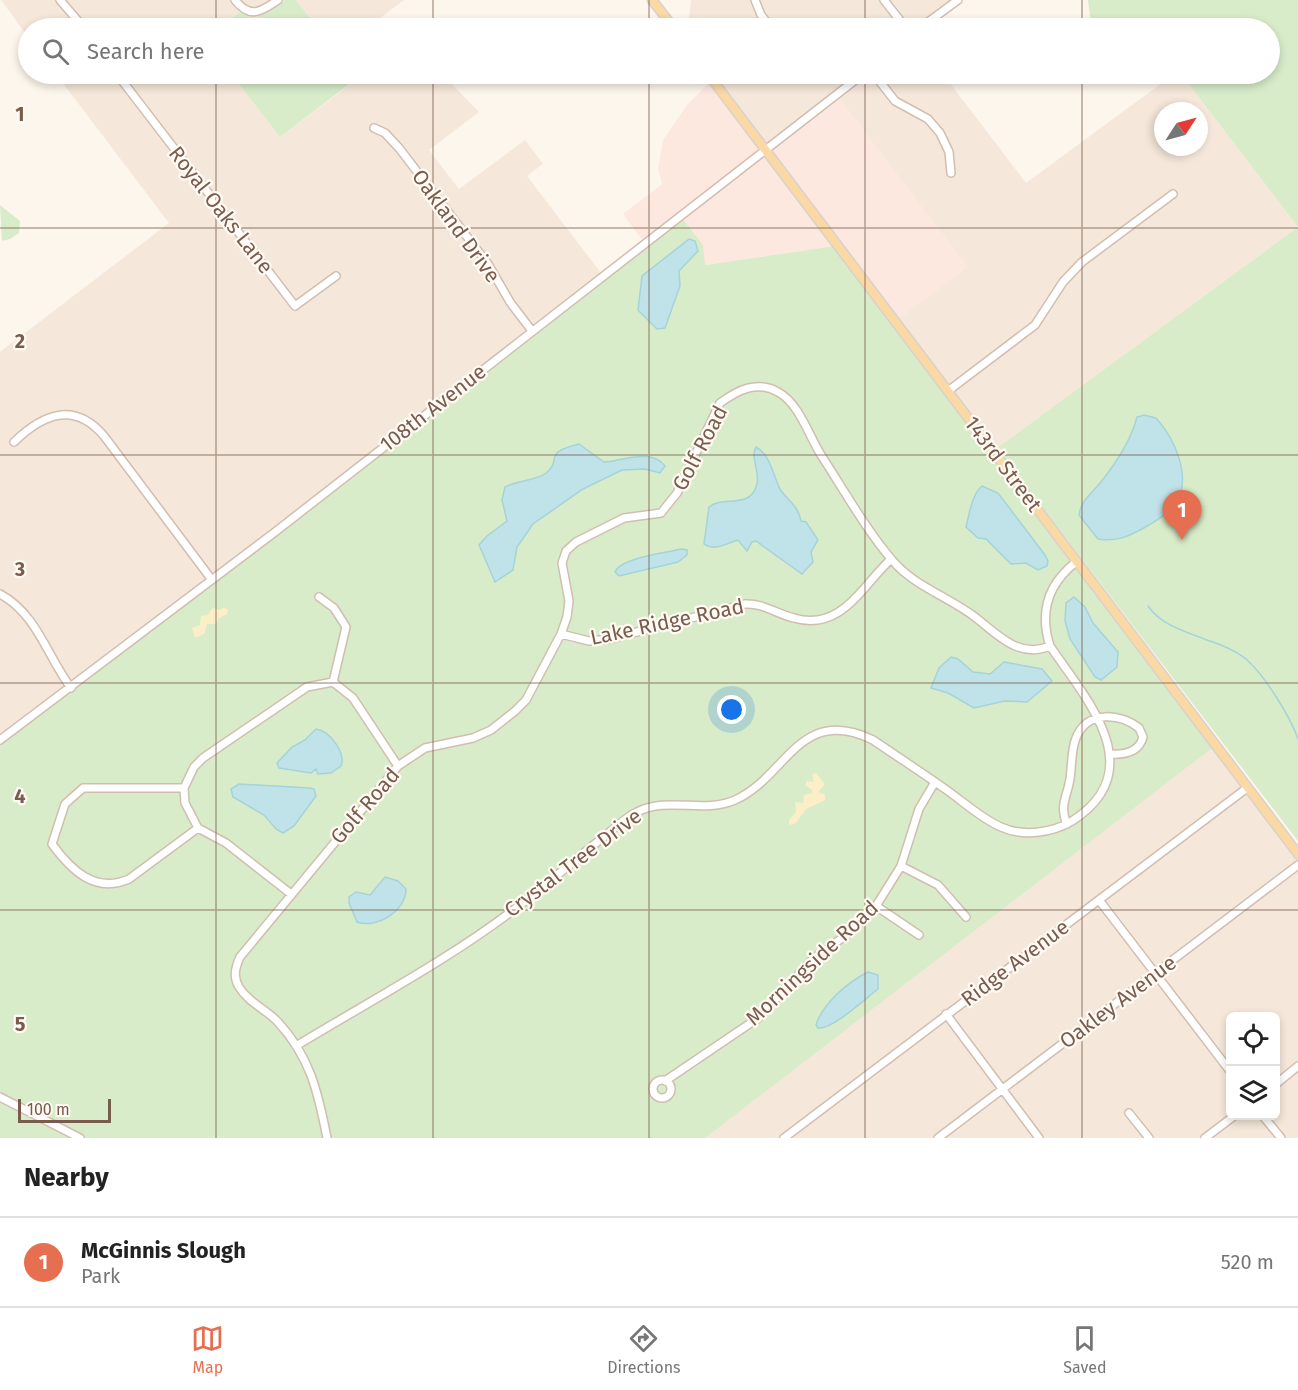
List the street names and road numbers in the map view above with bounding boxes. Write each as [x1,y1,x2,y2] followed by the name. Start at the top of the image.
[163,141,279,279] street label: Royal Oaks Lane
[406,164,506,288] street label: Oakland Drive
[375,358,491,458] street label: 108th Avenue
[667,401,733,495] street label: Golf Road
[959,411,1048,517] street label: 143rd Street
[588,593,746,651] street label: Lake Ridge Road
[325,762,405,850] street label: Golf Road
[499,803,647,923] street label: Crystal Tree Drive
[740,895,884,1031] street label: Morningside Road
[956,914,1074,1012] street label: Ridge Avenue
[1054,950,1182,1054] street label: Oakley Avenue

